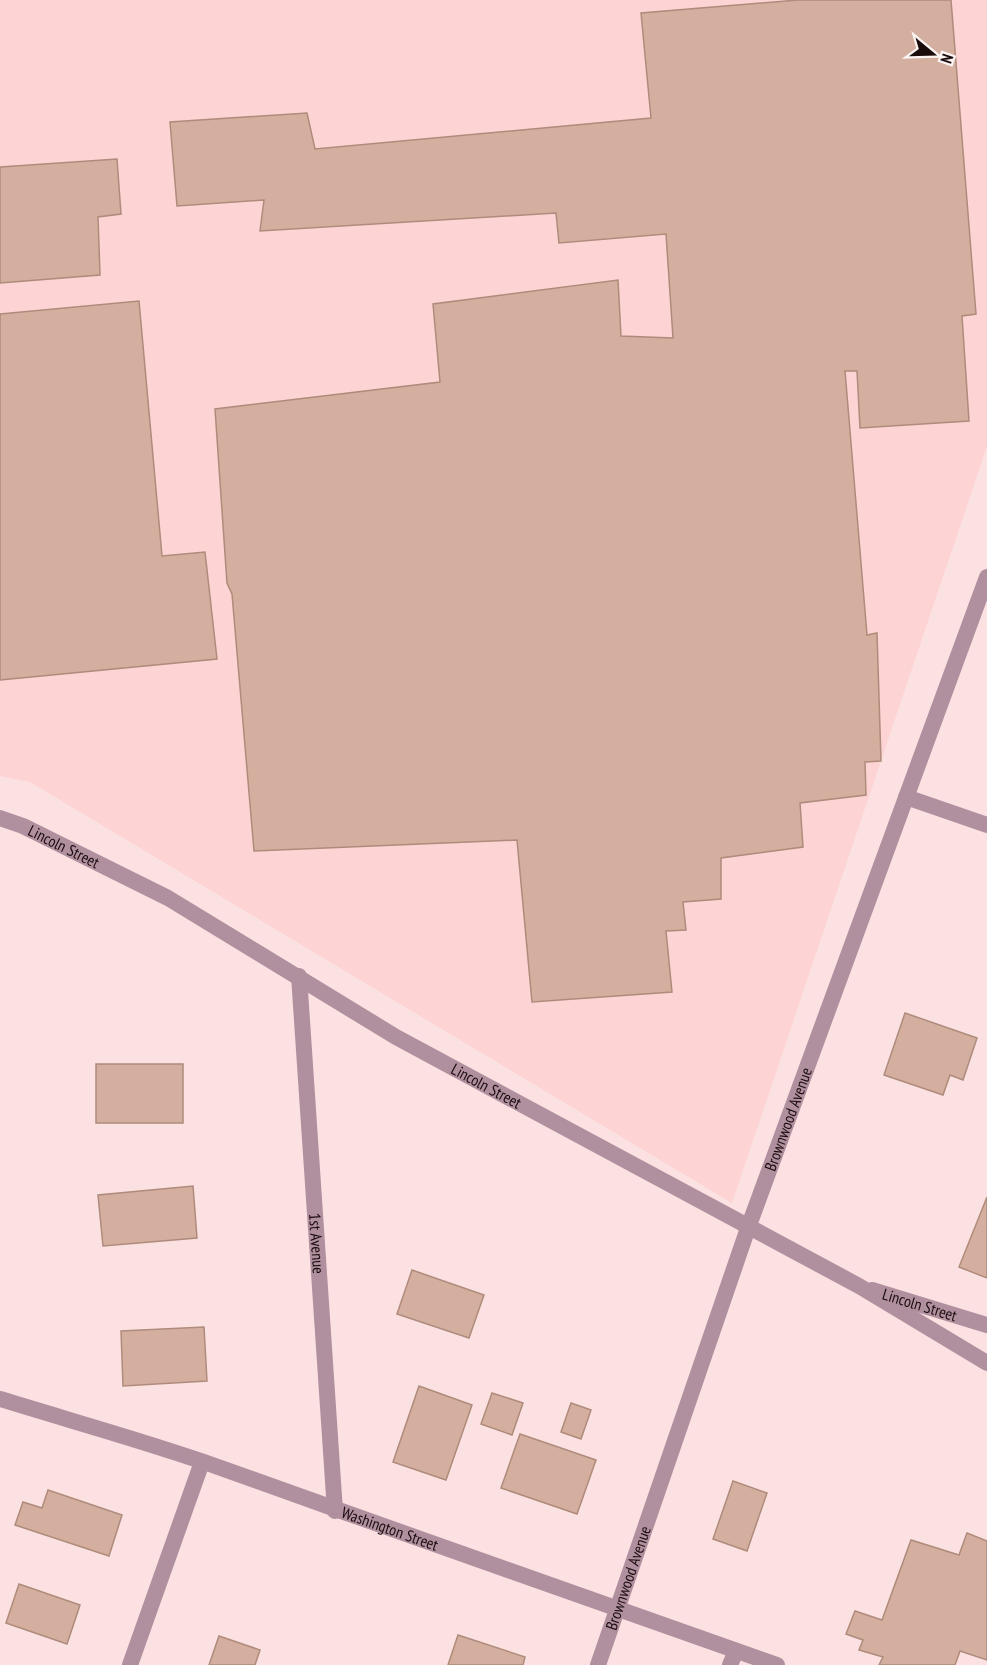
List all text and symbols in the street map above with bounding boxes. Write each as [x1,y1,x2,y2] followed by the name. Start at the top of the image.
[903,24,963,84] north arrow
[936,52,958,66] text: N
[25,820,103,873] street label: Lincoln Street
[448,1059,526,1113] street label: Lincoln Street
[760,1065,816,1174] street label: Brownwood Avenue
[305,1213,329,1274] street label: 1st Avenue
[880,1284,960,1325] street label: Lincoln Street
[339,1502,442,1555] street label: Washington Street
[601,1523,655,1633] street label: Brownwood Avenue

